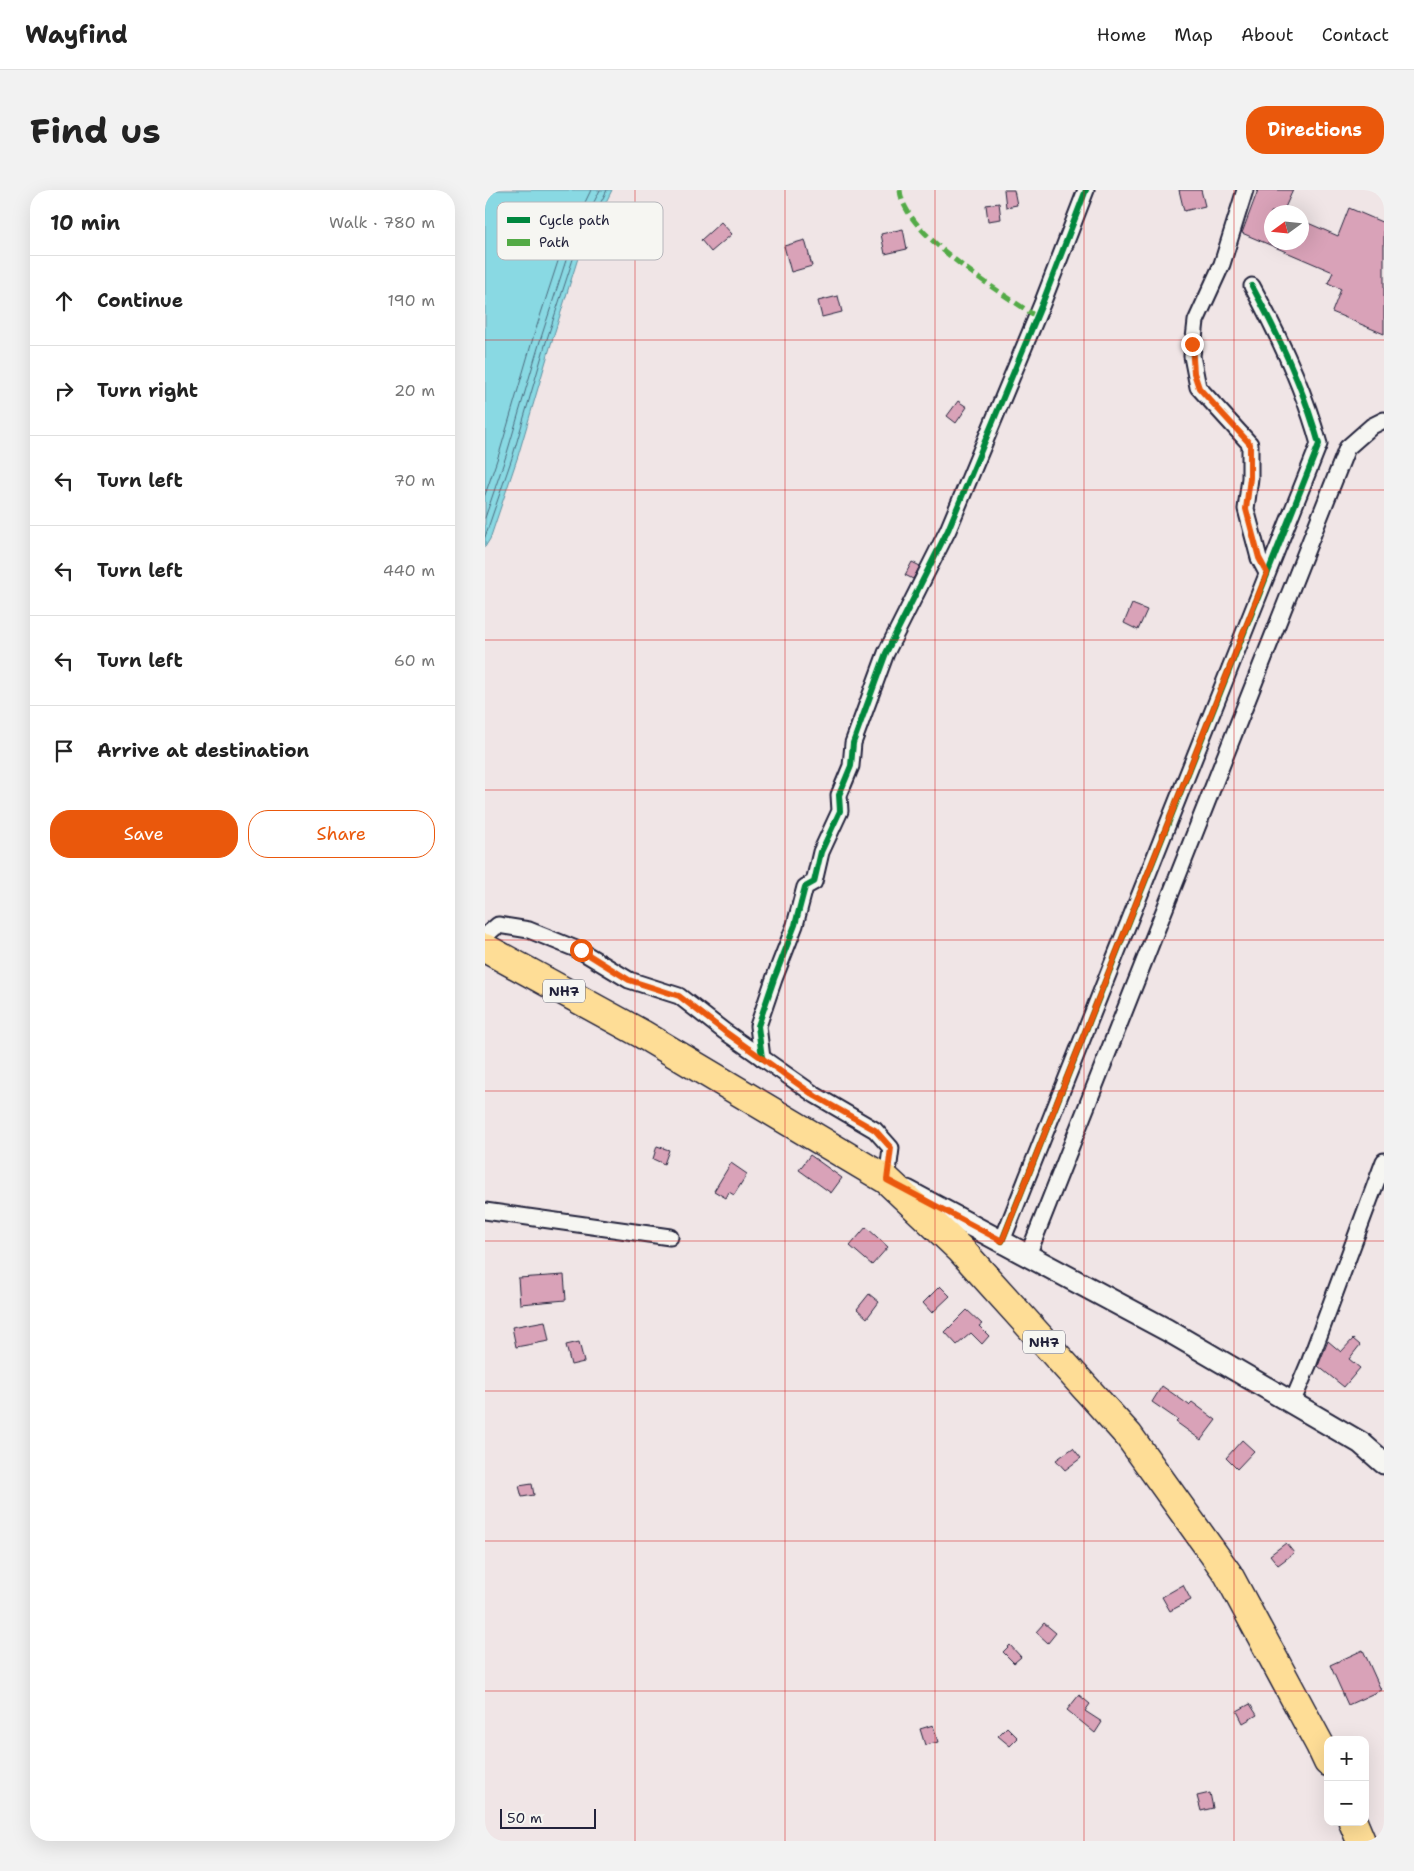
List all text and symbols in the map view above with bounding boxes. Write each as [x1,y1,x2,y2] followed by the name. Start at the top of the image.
[25,19,128,51] text: Wayfind
[1097,23,1146,47] text: Home
[1174,23,1213,47] text: Map
[1241,23,1294,47] text: About
[1322,23,1389,47] text: Contact
[1246,106,1384,154] button: Directions
[30,107,161,154] text: Find us
[497,202,663,260] legend
[1264,205,1309,250] north arrow
[50,209,120,237] text: 10 min
[539,211,610,229] text: Cycle path
[329,212,435,233] text: Walk · 780 m
[539,233,570,251] text: Path
[50,287,78,315] icon: ahead
[97,288,183,313] text: Continue
[388,290,435,311] text: 190 m
[1181,333,1204,356] route end
[50,377,78,405] icon: right
[97,378,198,403] text: Turn right
[394,380,435,401] text: 20 m
[50,467,78,495] icon: left
[97,468,183,493] text: Turn left
[394,470,435,491] text: 70 m
[50,557,78,585] icon: left
[97,558,183,583] text: Turn left
[383,560,435,581] text: 440 m
[50,647,78,675] icon: left
[97,648,183,673] text: Turn left
[394,650,435,671] text: 60 m
[50,737,78,765] icon: arrive
[97,738,309,763] text: Arrive at destination
[50,810,238,858] button: Save
[248,810,435,858] button: Share
[570,939,593,962] route start
[543,979,585,1002] road number: NH7
[1023,1330,1065,1354] road number: NH7
[1324,1736,1369,1826] map controls
[1324,1736,1369,1781] button: +
[1324,1781,1369,1826] button: −
[500,1806,596,1829] scale bar
[507,1809,542,1827] text: 50 m

